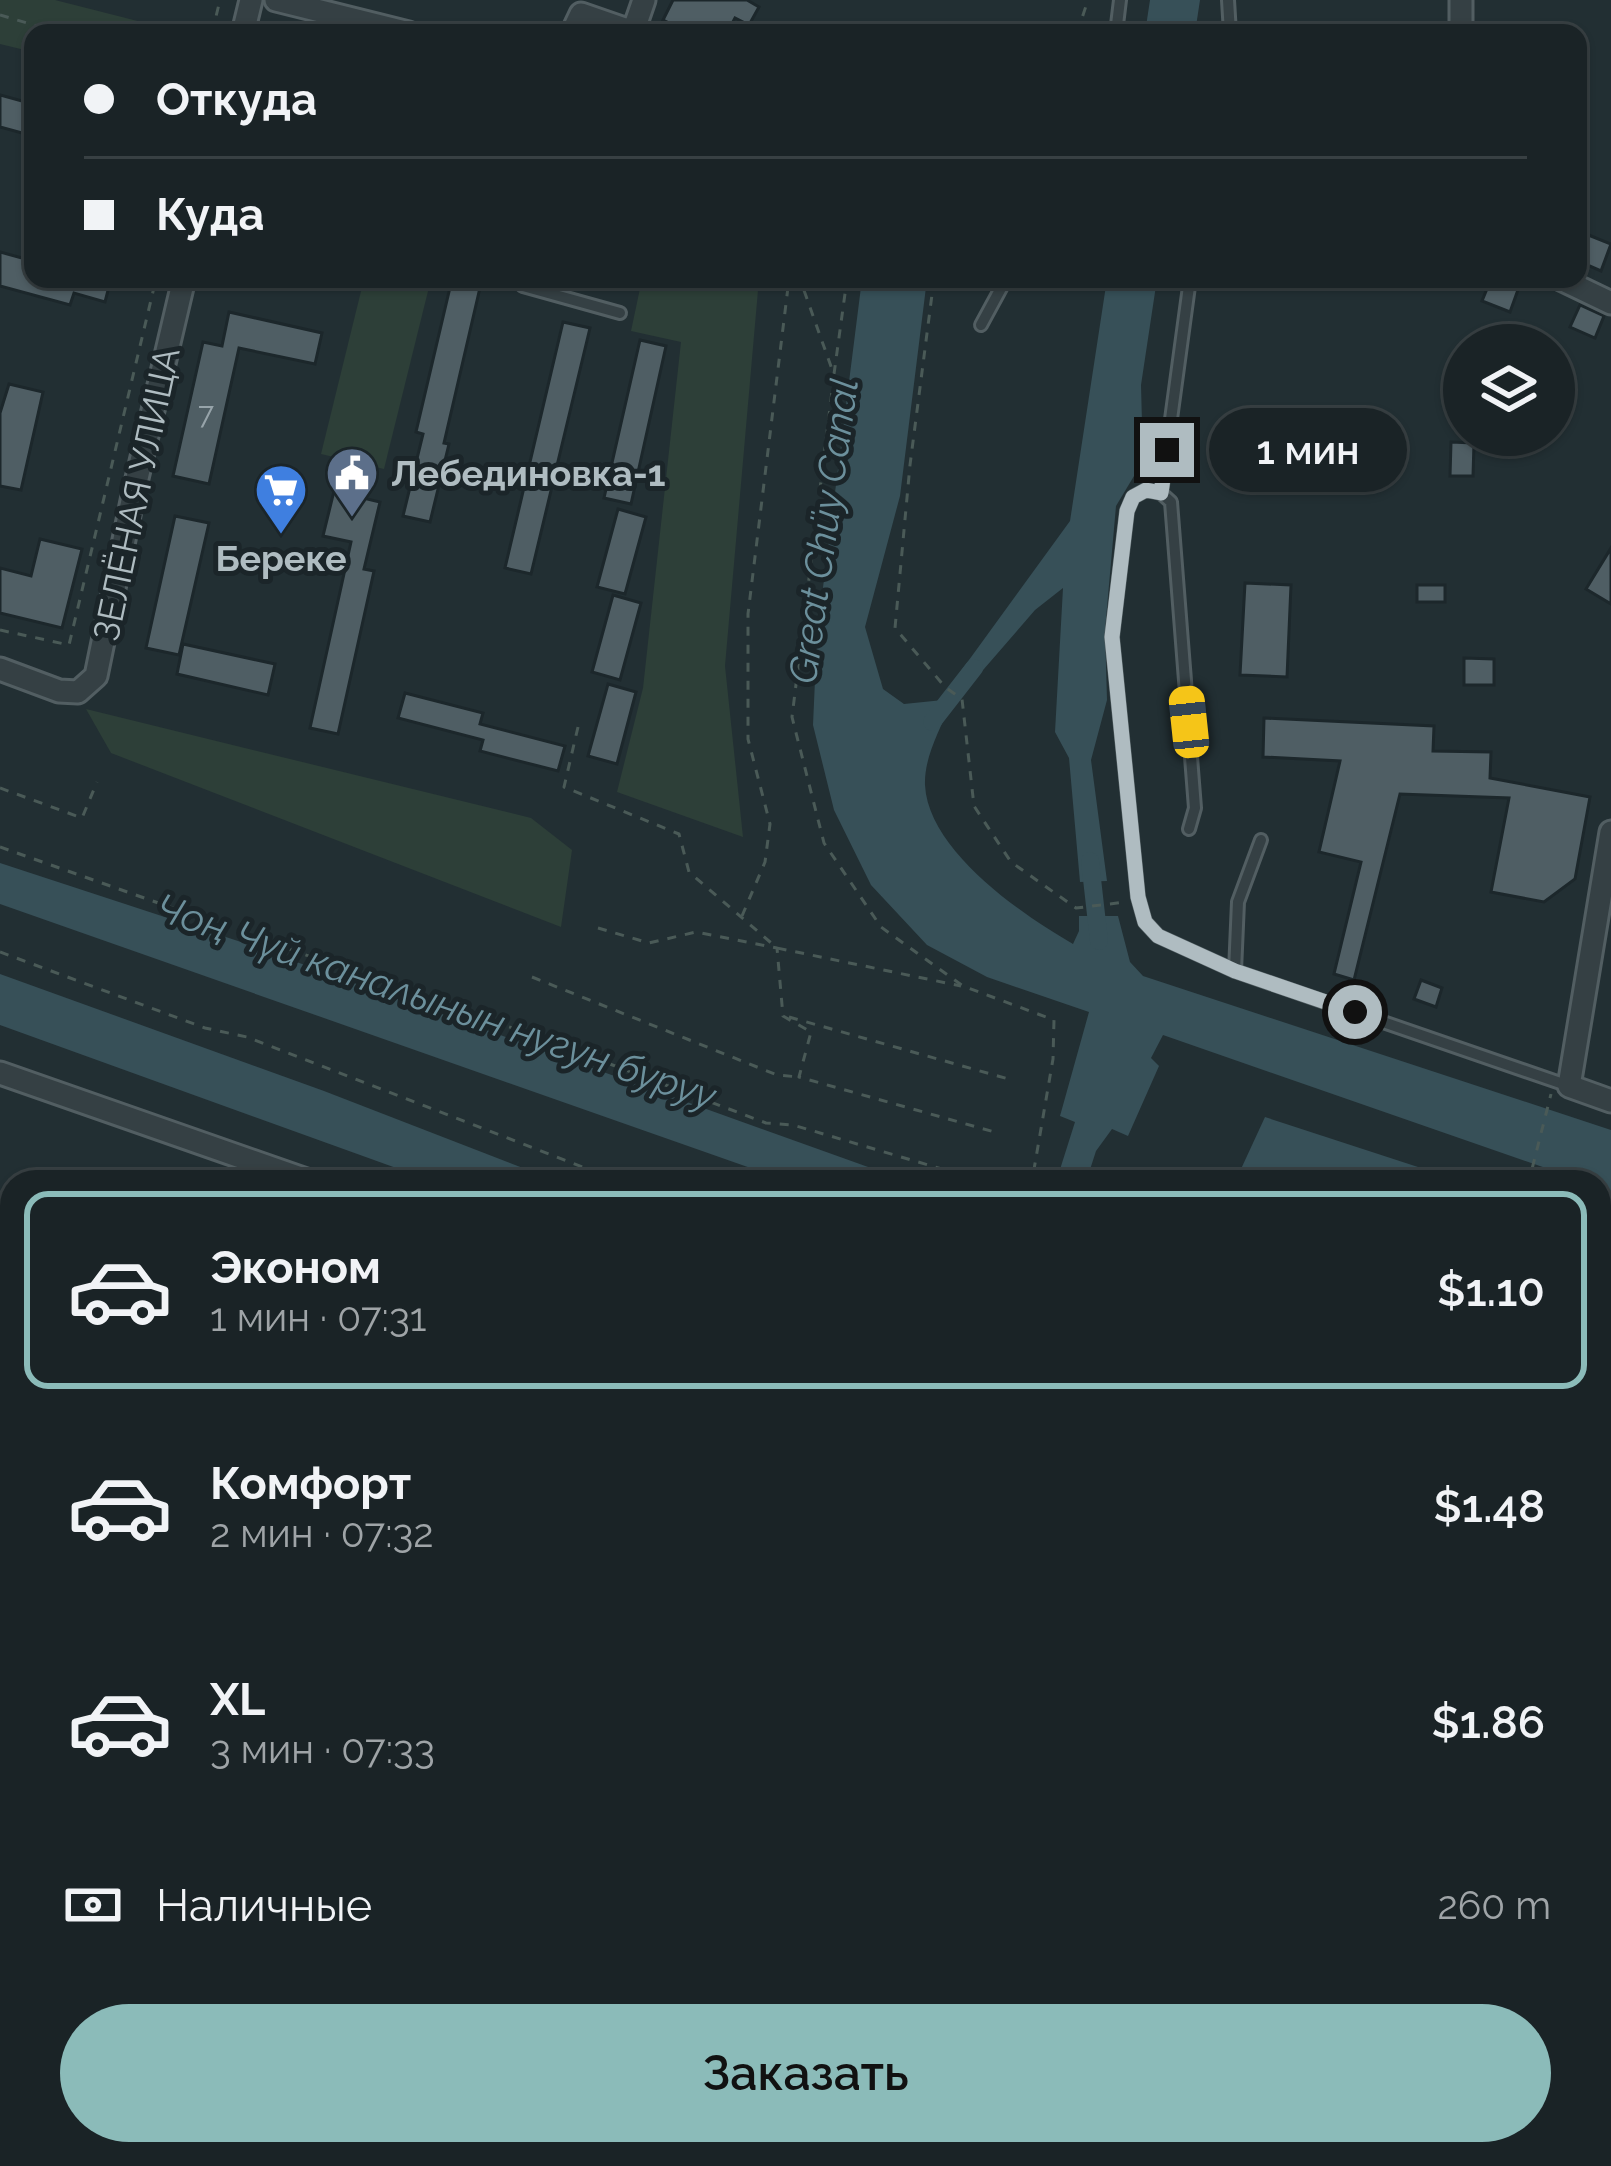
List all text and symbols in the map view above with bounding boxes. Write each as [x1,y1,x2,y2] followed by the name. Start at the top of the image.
[156,73,317,126] text: Откуда
[156,188,264,241] text: Куда
[1443,324,1575,456] map controls
[1443,324,1575,456] button: layers
[84,343,188,645] street label: ЗЕЛЁНАЯ УЛИЦА
[779,375,867,687] water label: Great Chüy Canal
[198,396,214,431] house number: 7
[1209,408,1407,492] callout: 1 мин
[1140,423,1194,477] route end
[1257,427,1359,473] text: 1 мин
[324,445,380,519] public building icon: Лебединовка-1
[391,452,666,494] place label: Лебединовка-1
[253,462,309,536] supermarket icon: Береке
[215,537,347,579] place label: Береке
[1167,684,1211,760] car
[150,883,723,1119] water label: Чоң Чүй каналынын нугун буруу
[1328,985,1382,1039] route start
[66,1236,174,1344] icon: car
[210,1241,381,1294] text: Эконом
[1437,1264,1545,1317] text: $1.10
[210,1294,426,1340] text: 1 мин · 07:31
[66,1452,174,1560] icon: car
[210,1457,411,1510] text: Комфорт
[1434,1480,1545,1533] text: $1.48
[210,1510,434,1556] text: 2 мин · 07:32
[66,1668,174,1776] icon: car
[210,1673,265,1726] text: XL
[1432,1696,1545,1749] text: $1.86
[210,1726,435,1772] text: 3 мин · 07:33
[60,1872,126,1938] icon: cash
[156,1879,372,1932] text: Наличные
[1438,1882,1551,1928] text: 260 m
[60,2004,1551,2142] button: Заказать

